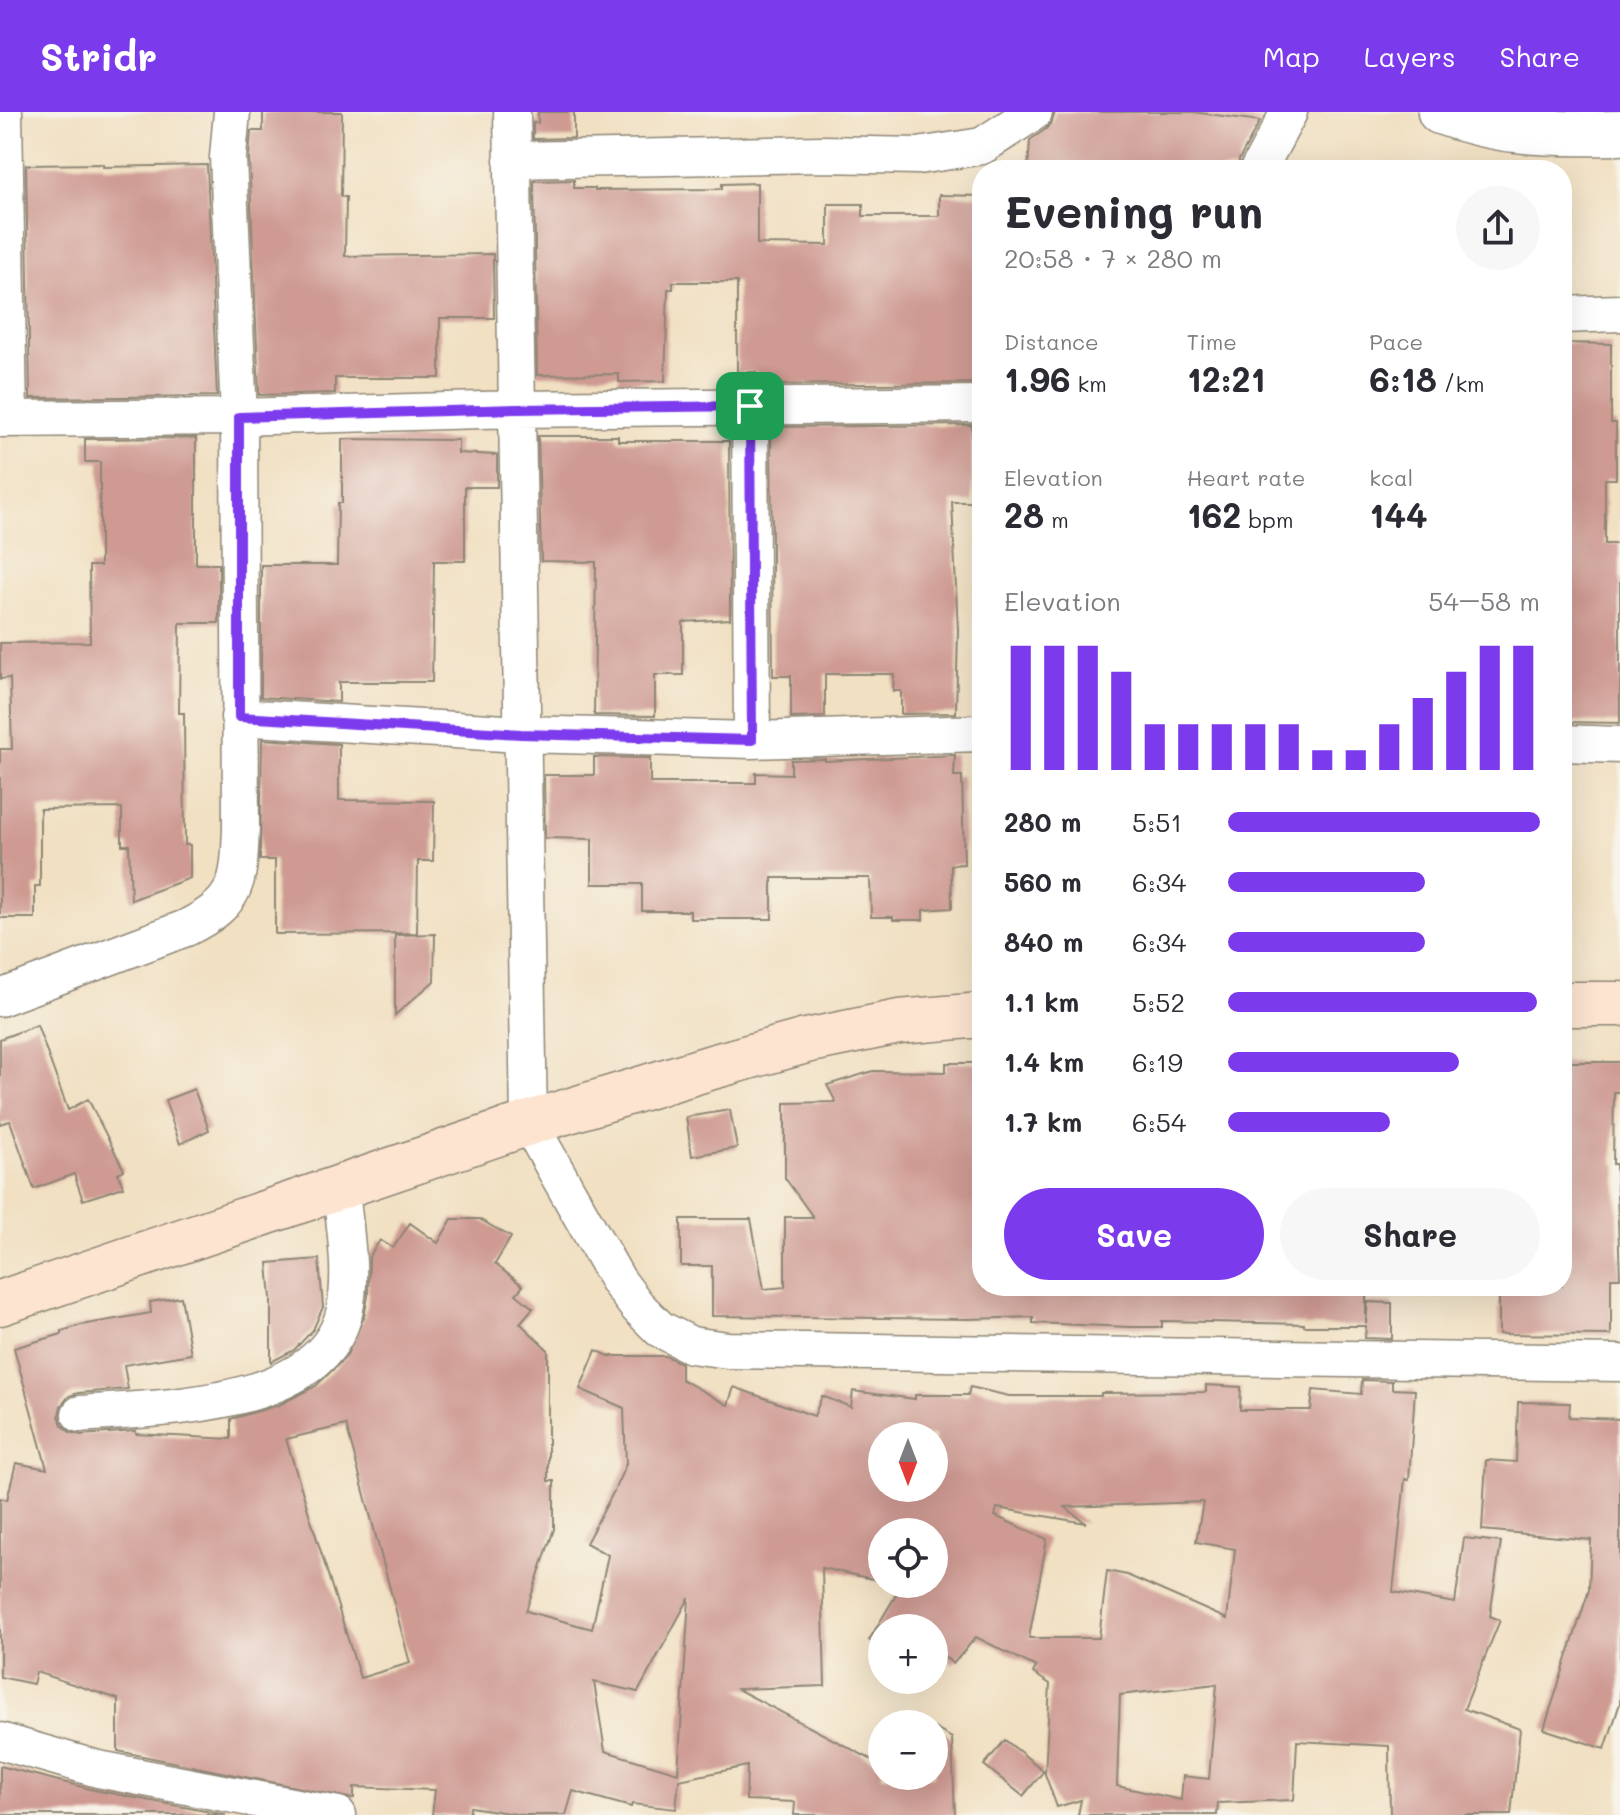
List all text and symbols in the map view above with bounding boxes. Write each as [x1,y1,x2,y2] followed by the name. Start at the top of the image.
[40,31,157,81] text: Stridr
[1263,38,1320,74] text: Map
[1364,38,1456,74] text: Layers
[1500,38,1580,74] text: Share
[1004,182,1263,239] text: Evening run
[1456,186,1540,270] button: share
[1004,241,1222,275] text: 20:58 · 7 × 280 m
[1004,327,1099,356] text: Distance
[1187,327,1237,356] text: Time
[1369,327,1423,356] text: Pace
[1004,356,1071,401] text: 1.96
[1187,356,1266,401] text: 12:21
[1369,356,1437,401] text: 6:18
[1071,369,1107,398] text: km
[1437,369,1485,398] text: /km
[716,372,784,440] pin
[728,384,772,428] icon: arrive
[1004,463,1103,492] text: Elevation
[1187,463,1305,492] text: Heart rate
[1369,463,1413,492] text: kcal
[1004,492,1044,537] text: 28
[1187,492,1241,537] text: 162
[1369,492,1428,537] text: 144
[1044,505,1069,534] text: m
[1241,505,1293,534] text: bpm
[1004,584,1121,618] text: Elevation
[1428,584,1540,618] text: 54–58 m
[1004,805,1081,839] text: 280 m
[1132,805,1182,839] text: 5:51
[1004,865,1082,899] text: 560 m
[1132,865,1186,899] text: 6:34
[1004,925,1083,959] text: 840 m
[1132,925,1186,959] text: 6:34
[1004,985,1079,1019] text: 1.1 km
[1132,985,1185,1019] text: 5:52
[1004,1045,1084,1079] text: 1.4 km
[1132,1045,1183,1079] text: 6:19
[1004,1105,1082,1139] text: 1.7 km
[1132,1105,1186,1139] text: 6:54
[1004,1188,1264,1280] button: Save
[1280,1188,1540,1280] button: Share
[868,1422,948,1502] north arrow
[868,1422,948,1790] map controls
[868,1518,948,1598] button: locate
[868,1614,948,1694] button: +
[868,1710,948,1790] button: −

